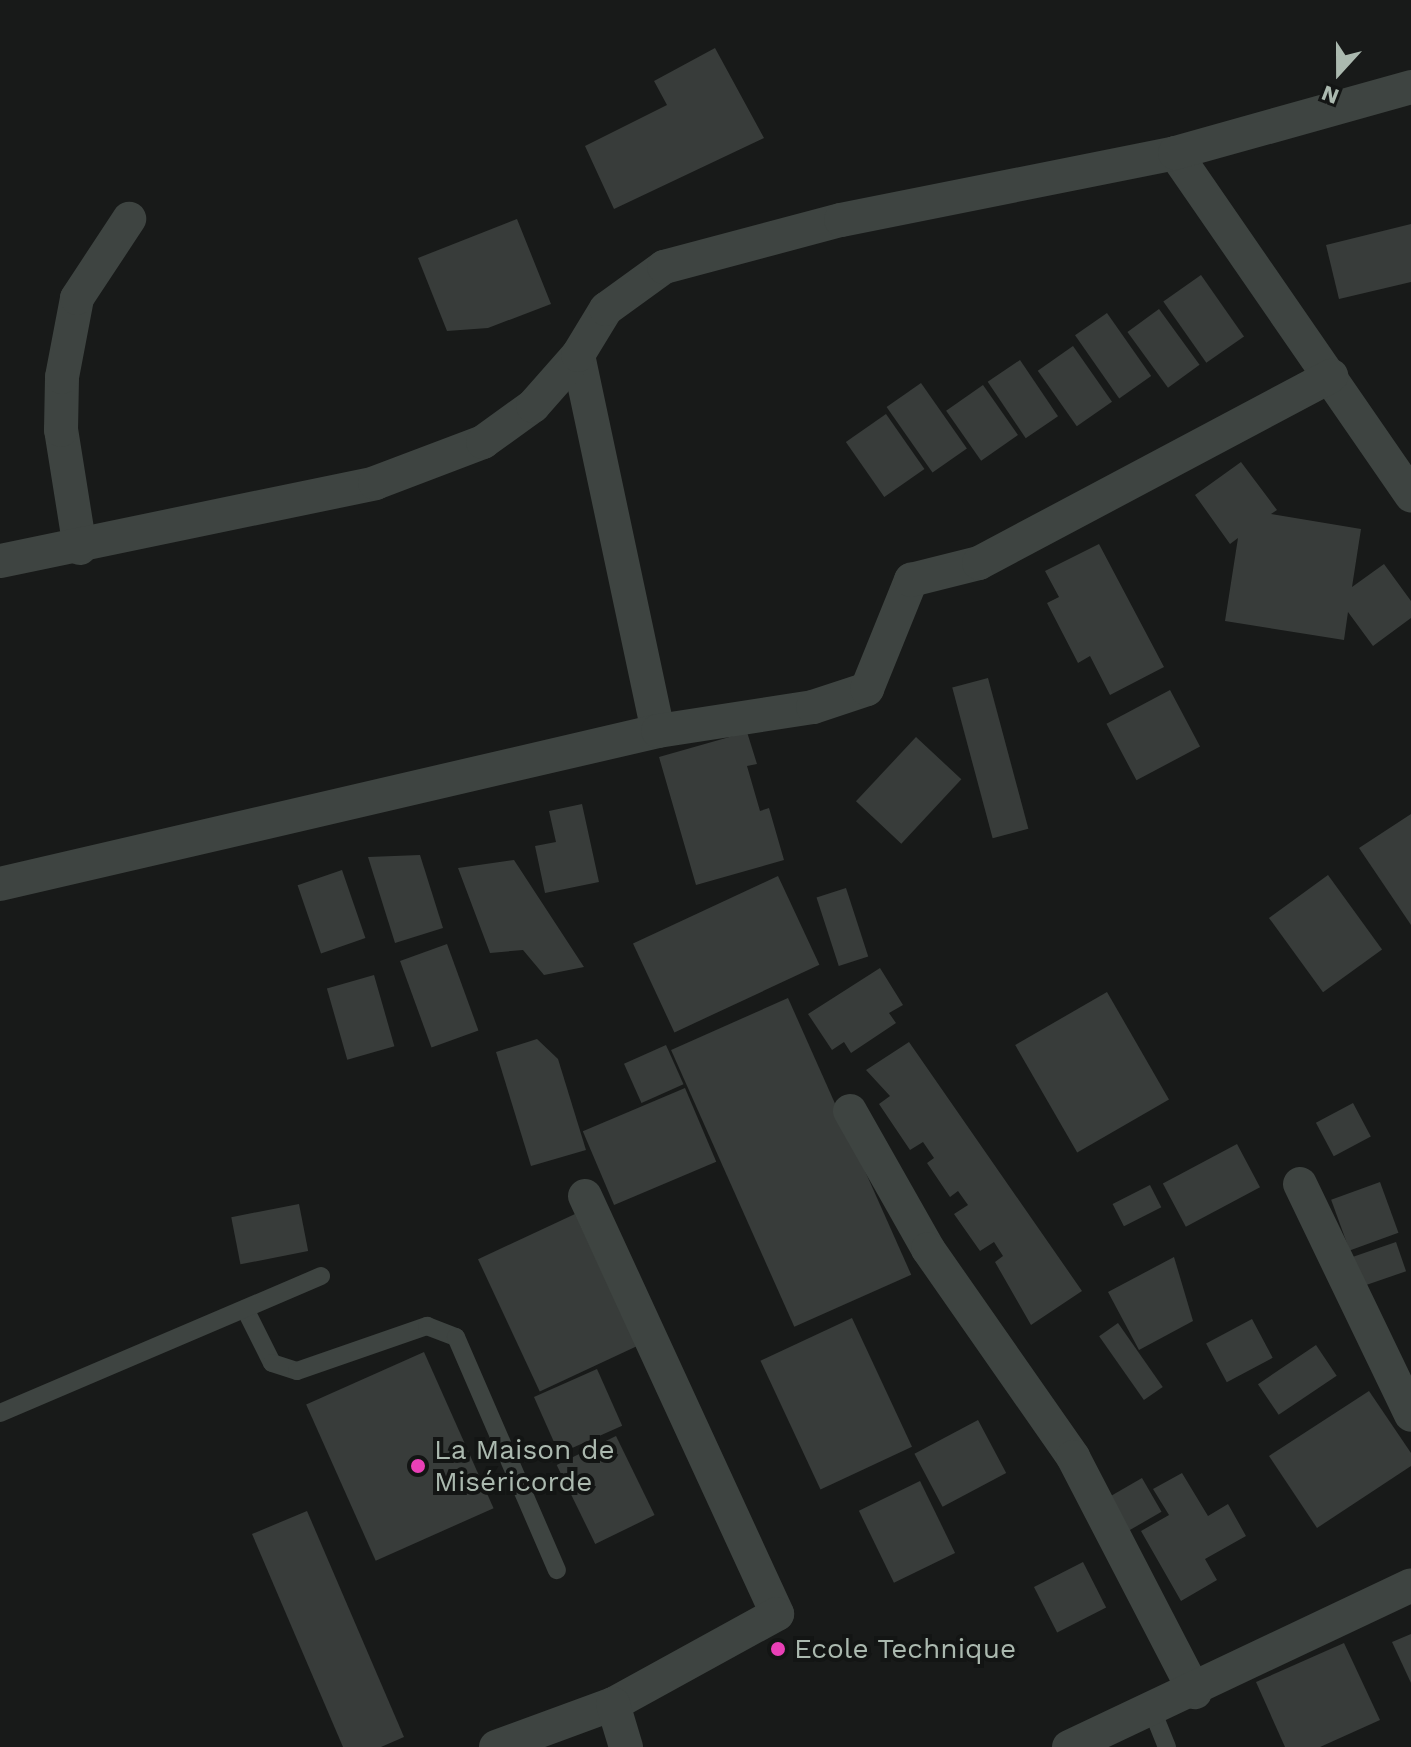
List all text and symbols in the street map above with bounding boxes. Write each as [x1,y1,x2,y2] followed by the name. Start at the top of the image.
[1299,32,1379,112] north arrow
[1318,80,1342,109] text: N
[434,1433,615,1499] place label: La Maison de Miséricorde
[409,1457,427,1475] marker: La Maison de Miséricorde
[794,1632,1017,1666] place label: Ecole Technique
[769,1640,787,1658] marker: Ecole Technique

